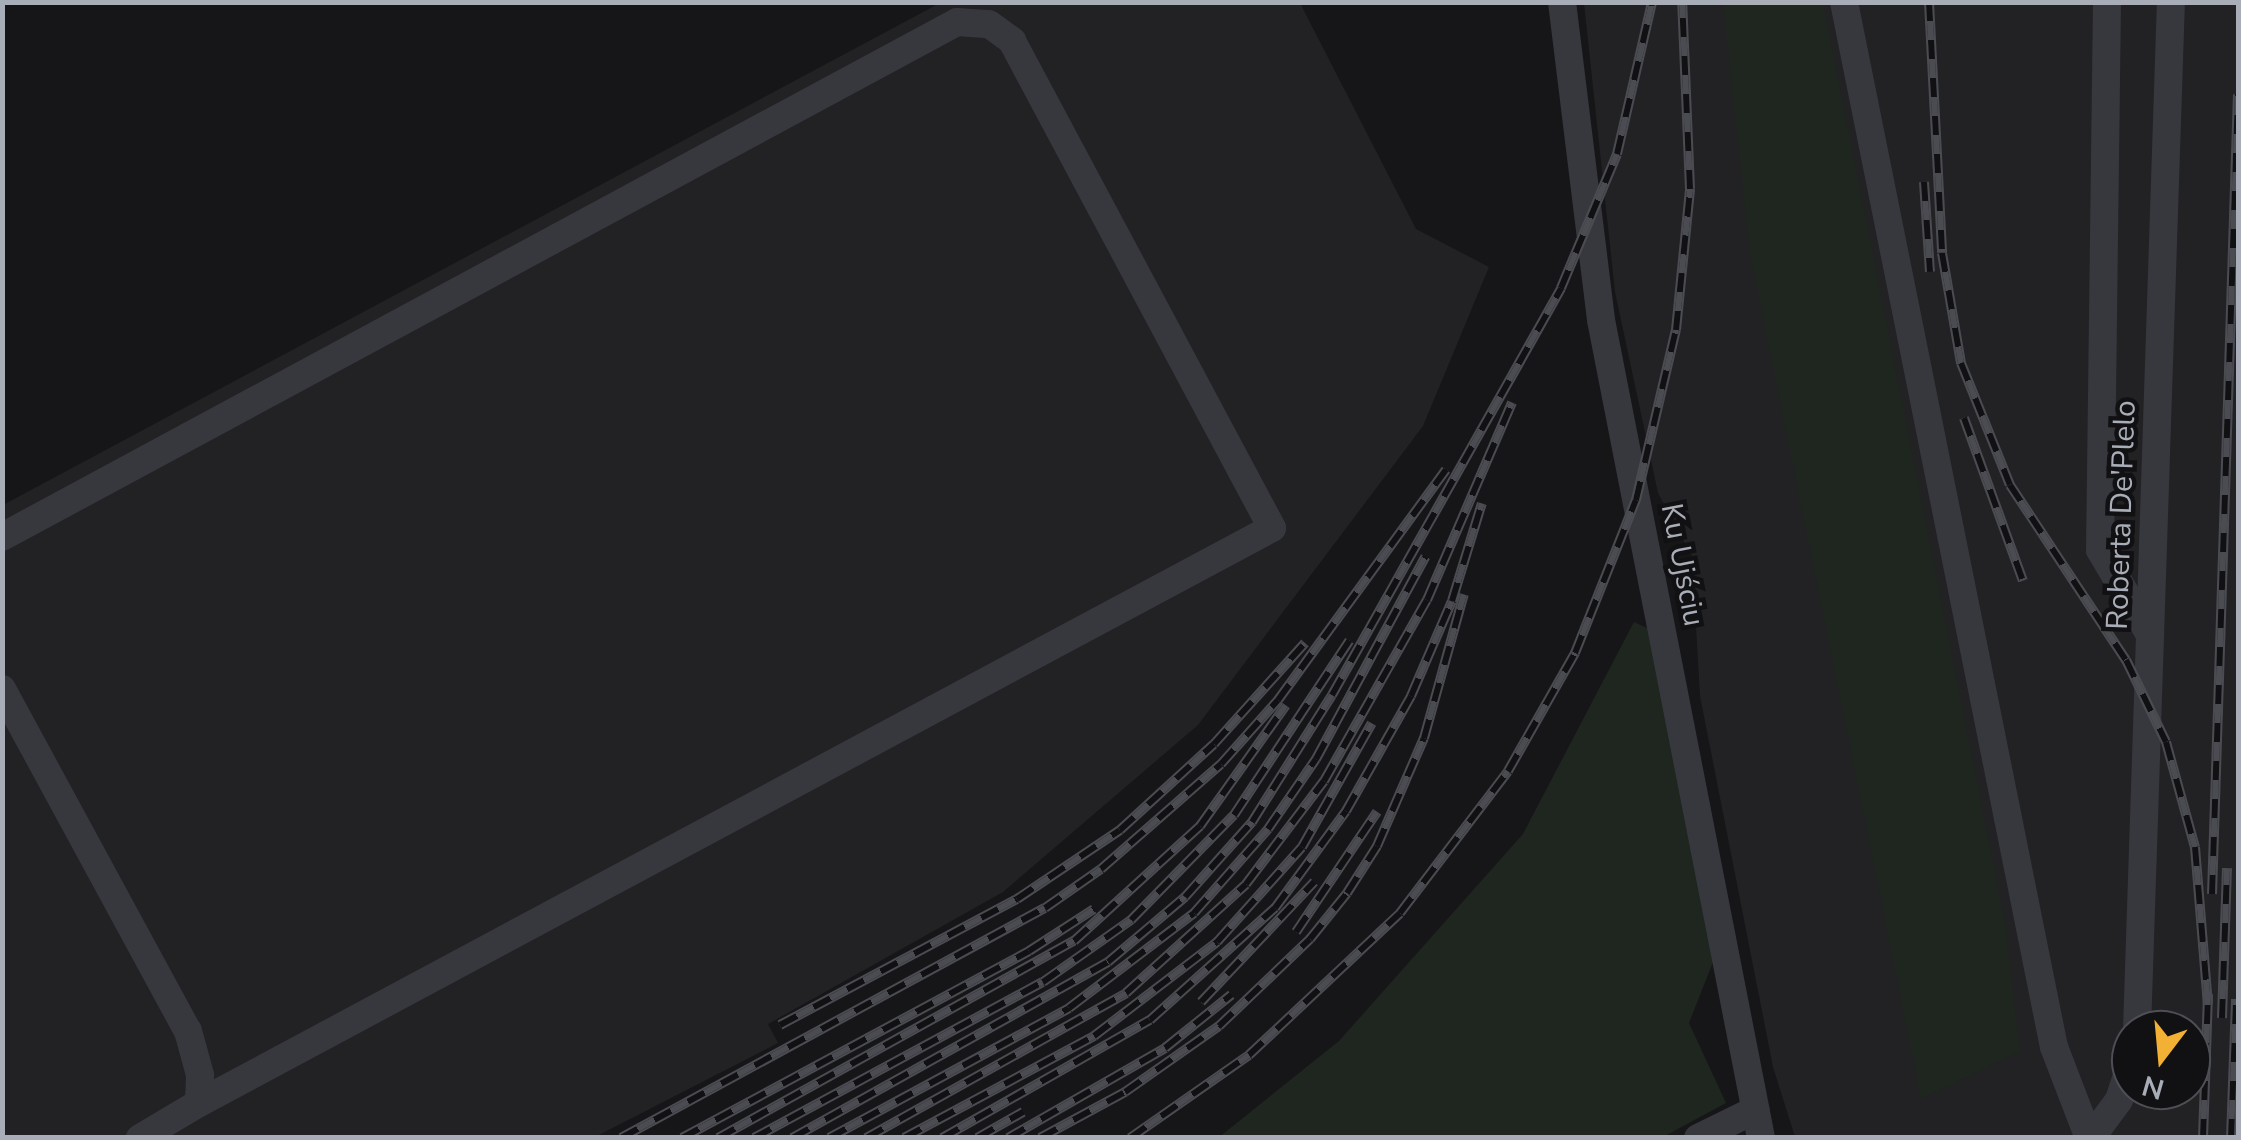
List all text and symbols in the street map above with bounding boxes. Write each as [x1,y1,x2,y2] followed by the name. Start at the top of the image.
[2100,400,2144,630] street label: Roberta De'Plelo
[1652,501,1712,629] street label: Ku Ujściu
[2111,1010,2211,1110] north arrow
[2138,1066,2169,1108] text: N

